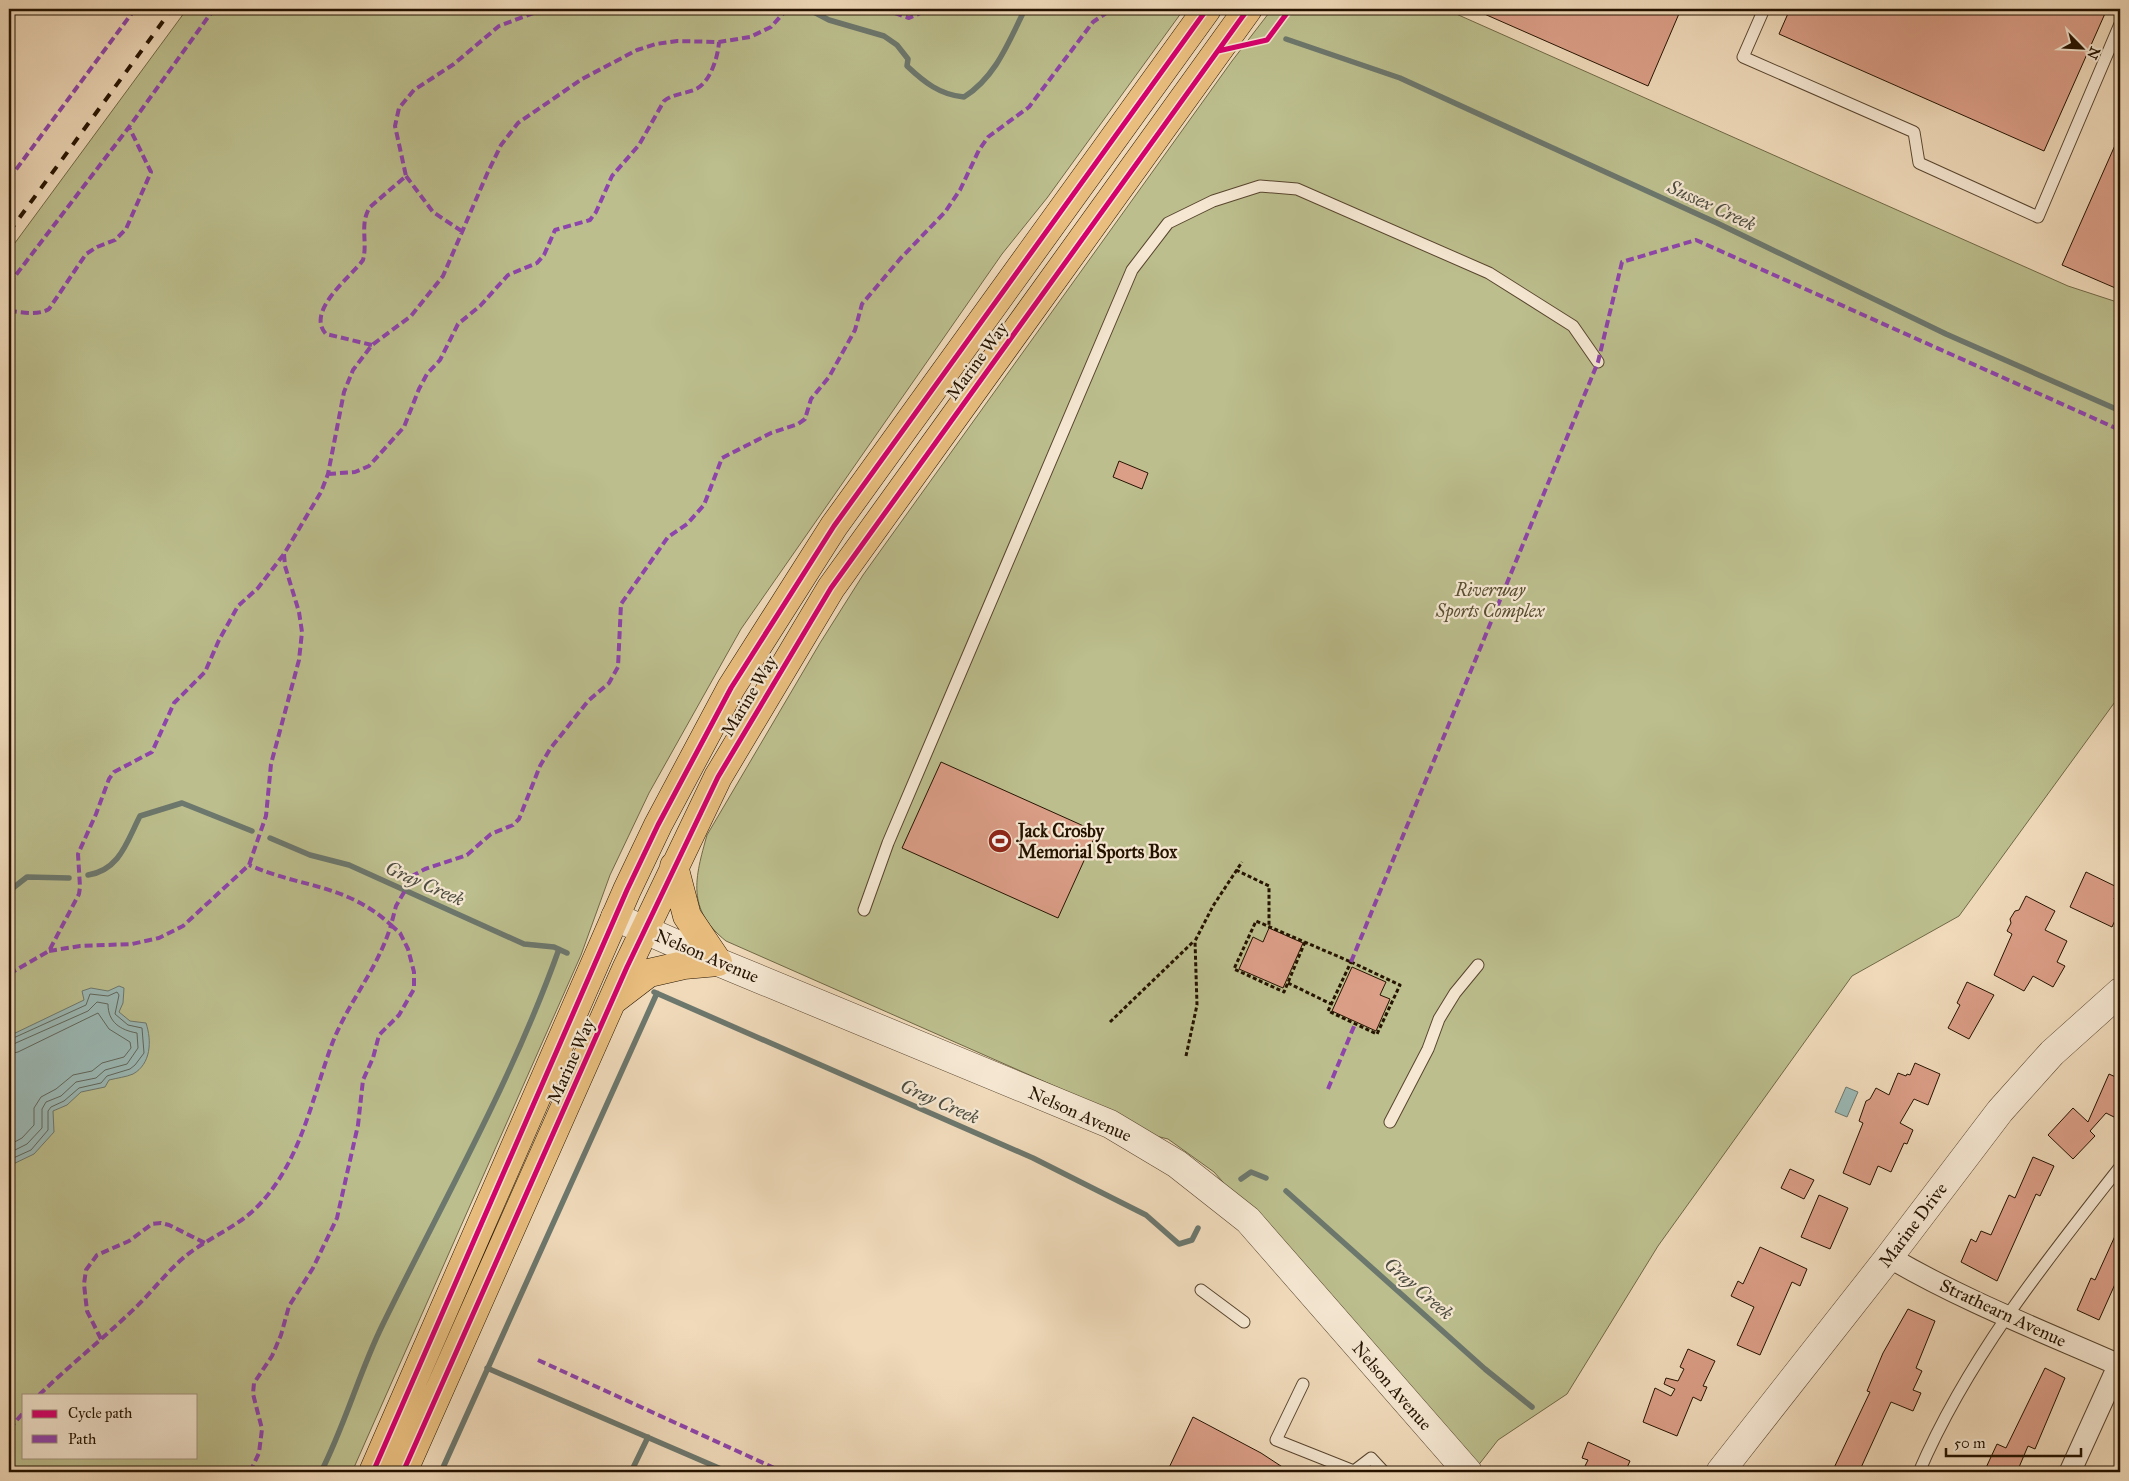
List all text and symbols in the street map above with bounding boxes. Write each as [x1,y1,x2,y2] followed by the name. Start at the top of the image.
[2056,22,2106,72] north arrow
[2083,44,2104,62] text: N
[1663,175,1760,236] water label: Sussex Creek
[941,317,1013,404] street label: Marine Way
[1435,579,1546,623] park label: Riverway Sports Complex
[716,651,782,741] street label: Marine Way
[1016,820,1178,864] place label: Jack Crosby Memorial Sports Box
[987,828,1013,854] sports icon: Jack Crosby Memorial Sports Box
[382,856,468,911] water label: Gray Creek
[652,924,762,988] street label: Nelson Avenue
[542,1014,600,1107] street label: Marine Way
[897,1074,983,1129] water label: Gray Creek
[1025,1081,1135,1147] street label: Nelson Avenue
[1874,1178,1952,1272] street label: Marine Drive
[1379,1252,1458,1325] water label: Gray Creek
[1936,1274,2070,1352] street label: Strathearn Avenue
[1347,1337,1437,1435] street label: Nelson Avenue
[22,1394,198,1458] legend
[68,1404,133,1422] text: Cycle path
[1946,1426,2082,1458] scale bar
[68,1430,97,1448] text: Path
[1954,1434,1986,1452] text: 50 m

